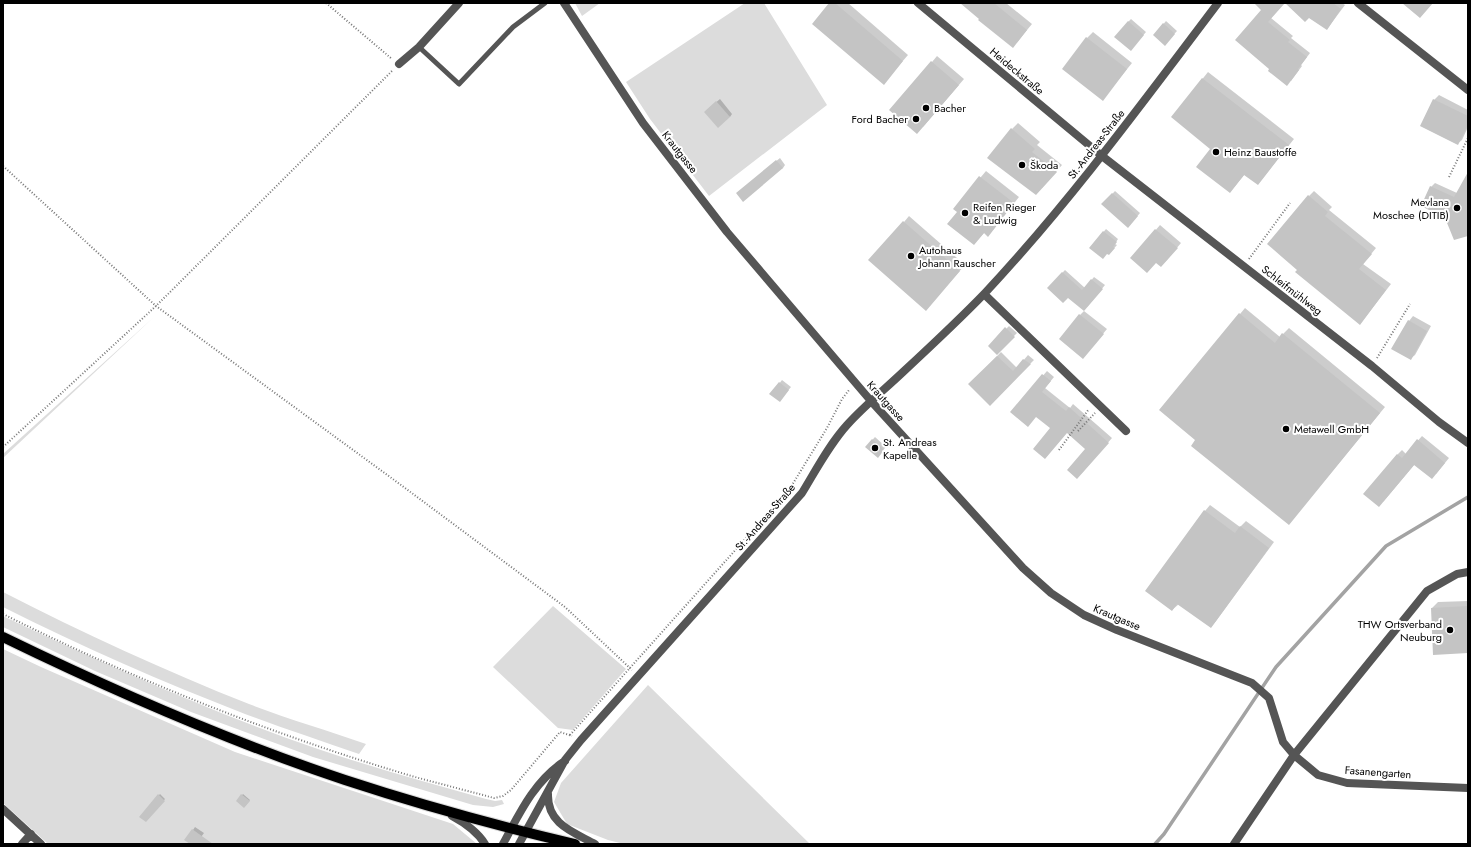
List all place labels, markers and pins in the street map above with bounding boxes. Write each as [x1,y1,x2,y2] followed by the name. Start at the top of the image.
[934,100,966,116] place label: Bacher
[921,103,931,113] marker: Bacher
[852,111,908,127] place label: Ford Bacher
[911,114,921,124] marker: Ford Bacher
[1224,144,1297,160] place label: Heinz Baustoffe
[1211,147,1221,157] marker: Heinz Baustoffe
[1030,157,1058,173] place label: Škoda
[1017,160,1027,170] marker: Škoda
[1373,194,1449,223] place label: Mevlana Moschee (DITIB)
[973,199,1036,228] place label: Reifen Rieger & Ludwig
[1452,203,1462,213] marker: Mevlana Moschee (DITIB)
[960,208,970,218] marker: Reifen Rieger & Ludwig
[917,242,996,271] place label: Autohaus Johann Rauscher
[906,251,916,261] marker: Autohaus Johann Rauscher
[1294,421,1369,437] place label: Metawell GmbH
[1281,424,1291,434] marker: Metawell GmbH
[883,434,937,463] place label: St. Andreas Kapelle
[870,443,880,453] marker: St. Andreas Kapelle
[1358,616,1442,645] place label: THW Ortsverband Neuburg
[1445,625,1455,635] marker: THW Ortsverband Neuburg

